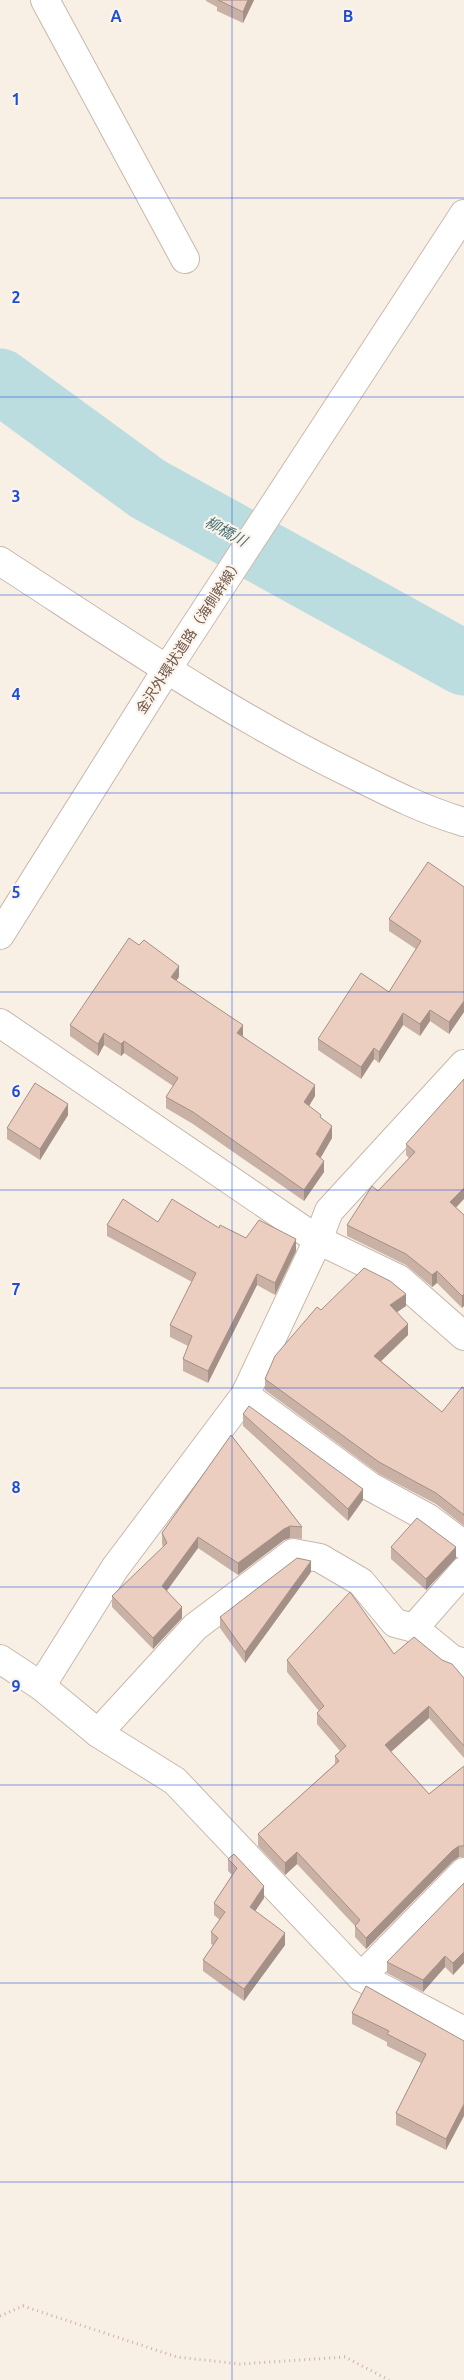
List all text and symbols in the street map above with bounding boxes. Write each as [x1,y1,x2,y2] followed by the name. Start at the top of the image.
[110,7,122,25] text: A
[343,7,353,25] text: B
[11,90,21,108] text: 1
[11,288,21,306] text: 2
[11,487,21,505] text: 3
[202,513,252,550] water label: 柳橋川
[133,555,245,717] street label: 金沢外環状道路（海側幹線）
[11,685,21,703] text: 4
[11,883,21,901] text: 5
[11,1082,21,1100] text: 6
[11,1280,21,1298] text: 7
[11,1478,21,1496] text: 8
[11,1677,21,1695] text: 9

